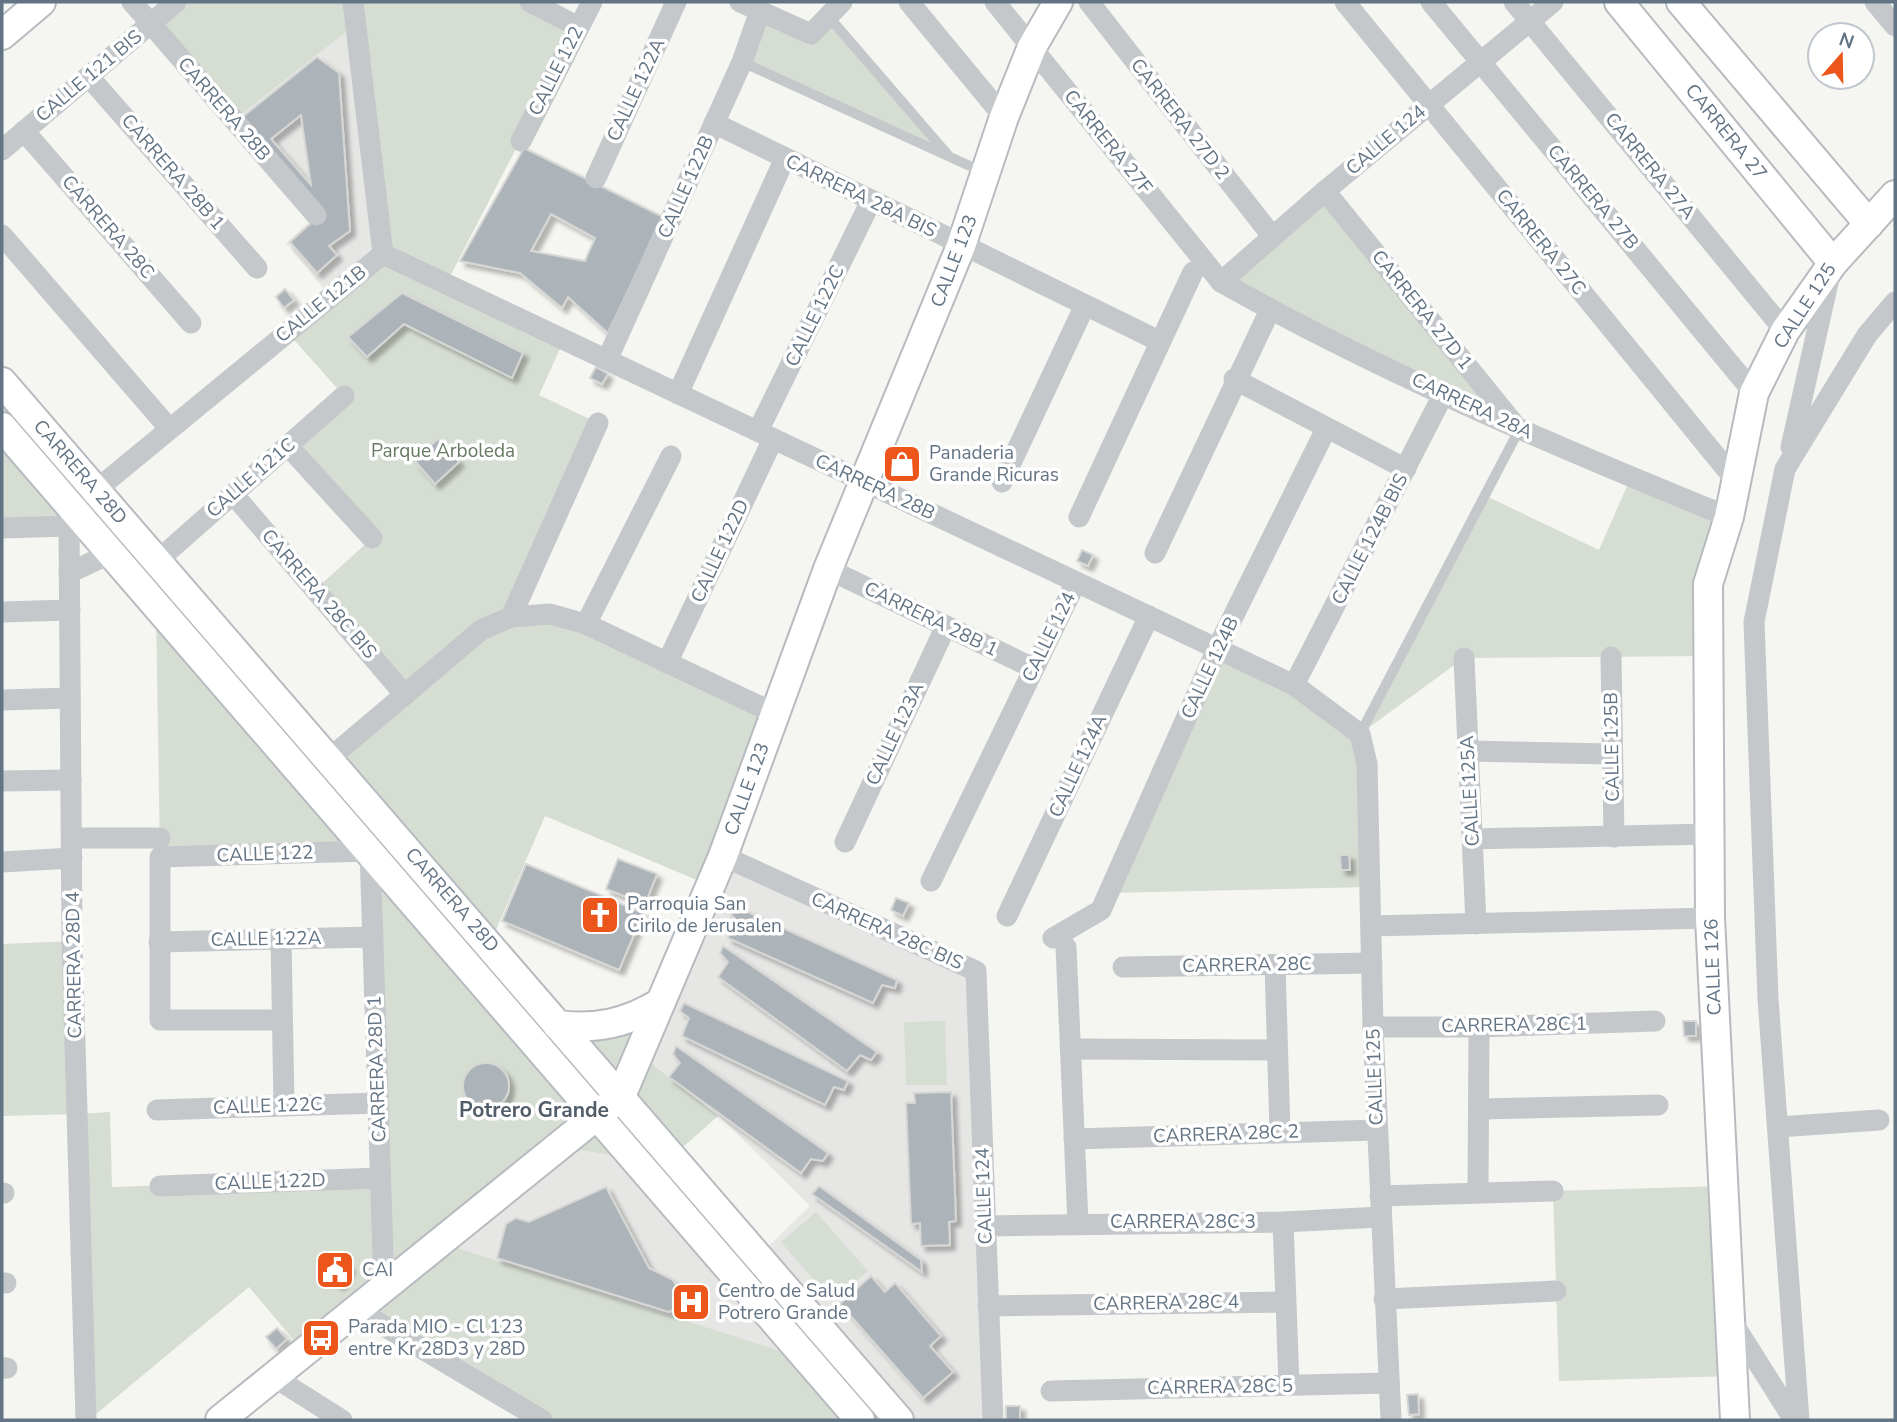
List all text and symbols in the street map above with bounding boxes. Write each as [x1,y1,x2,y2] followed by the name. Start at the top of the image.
[1806,21,1876,91] north arrow
[522,22,590,120] street label: CALLE 122
[30,24,148,128] street label: CALLE 121 BIS
[1835,26,1858,56] text: N
[601,34,671,146] street label: CALLE 122A
[172,52,276,166] street label: CARRERA 28B
[1124,53,1236,185] street label: CARRERA 27D 2
[1679,78,1773,186] street label: CARRERA 27
[1058,84,1158,200] street label: CARRERA 27F
[1340,99,1432,181] street label: CALLE 124
[1599,107,1701,225] street label: CARRERA 27A
[115,108,231,236] street label: CARRERA 28B 1
[652,131,720,243] street label: CALLE 122B
[1541,139,1645,255] street label: CARRERA 27B
[781,148,941,244] street label: CARRERA 28A BIS
[56,170,160,284] street label: CARRERA 28C
[1490,183,1592,301] street label: CARRERA 27C
[924,211,984,311] street label: CALLE 123
[1366,245,1478,375] street label: CARRERA 27D 1
[1768,258,1842,354] street label: CALLE 125
[270,259,372,349] street label: CALLE 121B
[779,261,851,371] street label: CALLE 122C
[1407,367,1537,445] street label: CARRERA 28A
[27,414,133,530] street label: CARRERA 28D
[201,432,301,524] street label: CALLE 121C
[371,438,515,464] park label: Parque Arboleda
[929,440,1059,488] place label: Panaderia Grande Ricuras
[881,443,923,485] shop icon: Panaderia Grande Ricuras
[811,448,939,526] street label: CARRERA 28B
[1326,469,1414,609] street label: CALLE 124B BIS
[685,495,755,607] street label: CALLE 122D
[255,524,383,664] street label: CARRERA 28C BIS
[860,575,1002,663] street label: CARRERA 28B 1
[1016,588,1082,686] street label: CALLE 124
[1175,613,1245,723] street label: CALLE 124B
[860,678,930,790] street label: CALLE 123A
[1598,692,1626,802] street label: CALLE 125B
[1043,710,1113,822] street label: CALLE 124A
[1454,735,1486,847] street label: CALLE 125A
[718,739,776,839] street label: CALLE 123
[216,839,314,869] street label: CALLE 122
[399,842,505,958] street label: CARRERA 28D
[807,886,967,976] street label: CARRERA 28C BIS
[60,891,88,1039] street label: CARRERA 28D 4
[627,891,782,939] place label: Parroquia San Cirilo de Jerusalen
[579,894,621,936] church icon: Parroquia San Cirilo de Jerusalen
[1698,918,1728,1016] street label: CALLE 126
[210,925,322,953] street label: CALLE 122A
[1182,951,1312,979] street label: CARRERA 28C
[361,995,393,1143] street label: CARRERA 28D 1
[1441,1011,1587,1039] street label: CARRERA 28C 1
[1360,1028,1390,1126] street label: CALLE 125
[213,1091,323,1121] street label: CALLE 122C
[459,1096,609,1124] district label: Potrero Grande
[1153,1118,1299,1150] street label: CARRERA 28C 2
[969,1147,999,1245] street label: CALLE 124
[214,1167,326,1197] street label: CALLE 122D
[1110,1209,1256,1235] street label: CARRERA 28C 3
[314,1249,356,1291] public building icon: CAI
[362,1257,393,1283] place label: CAI
[718,1278,855,1326] place label: Centro de Salud Potrero Grande
[670,1281,712,1323] hospital icon: Centro de Salud Potrero Grande
[1093,1289,1239,1317] street label: CARRERA 28C 4
[348,1314,526,1362] place label: Parada MIO - Cl 123 entre Kr 28D3 y 28D
[300,1317,342,1359] bus stop icon: Parada MIO - Cl 123 entre Kr 28D3 y 28D
[1147,1373,1293,1401] street label: CARRERA 28C 5

